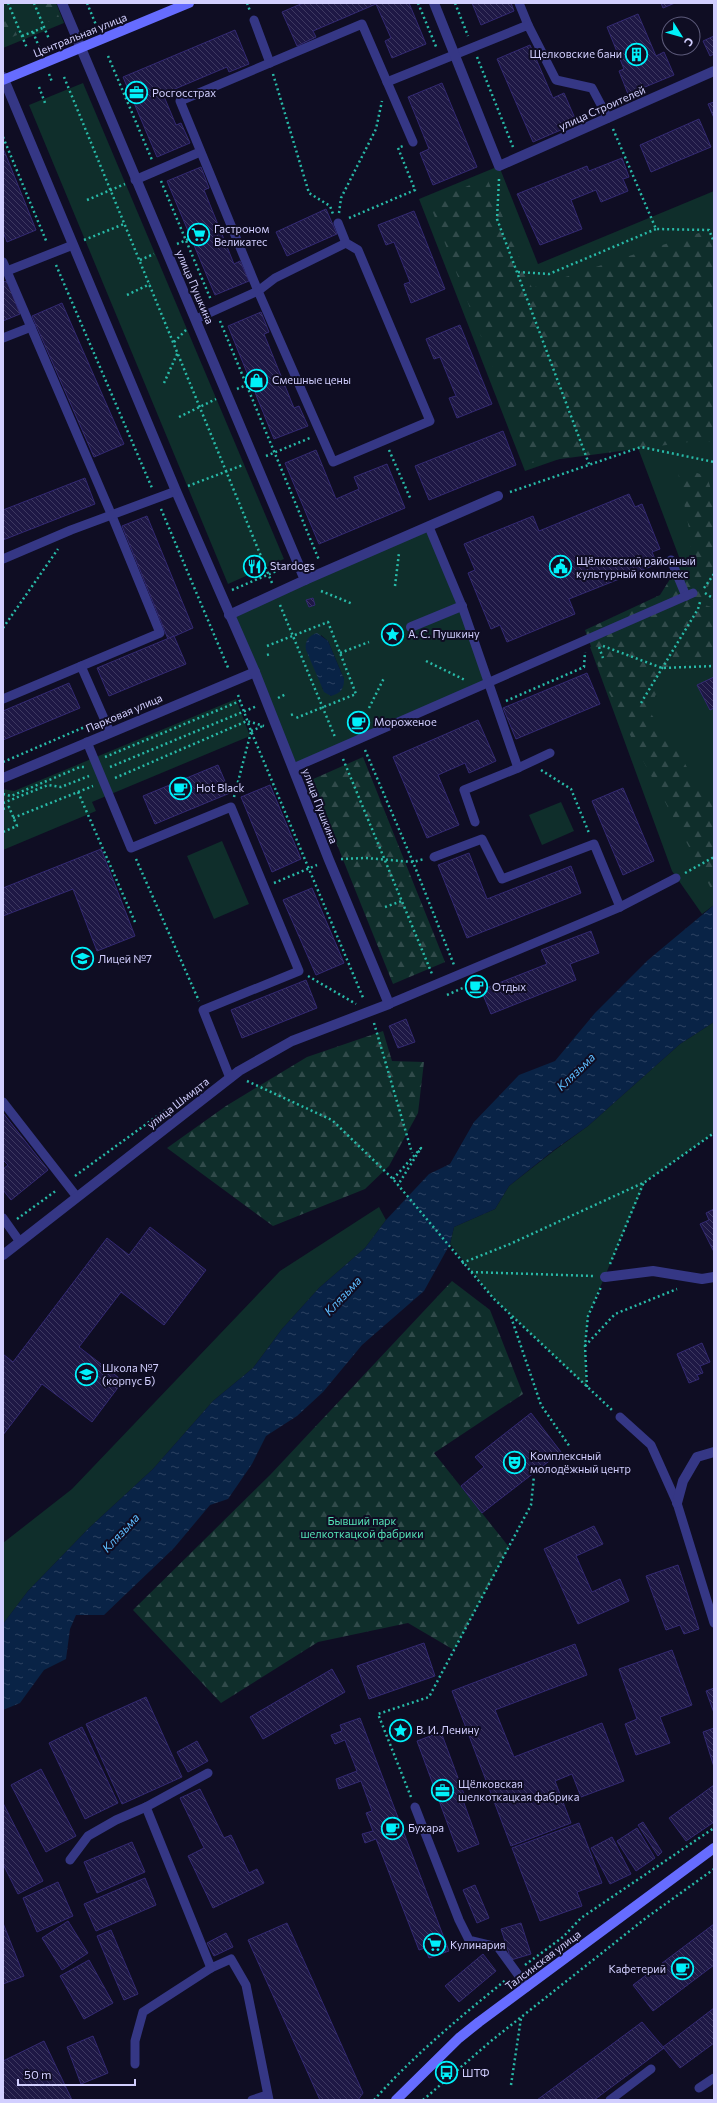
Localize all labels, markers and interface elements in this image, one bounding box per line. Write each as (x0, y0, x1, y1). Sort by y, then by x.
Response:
street label: Центральная улица (31, 10, 128, 59)
north arrow (661, 16, 701, 56)
text: С (682, 35, 697, 50)
building icon: Щелковские бани (624, 41, 650, 67)
place label: Щелковские бани (530, 47, 622, 60)
office icon: Росгосстрах (123, 80, 149, 106)
street label: улица Строителей (556, 83, 647, 132)
place label: Росгосстрах (152, 86, 216, 99)
supermarket icon: Гастроном Великатес (185, 222, 211, 248)
place label: Гастроном Великатес (214, 222, 269, 248)
street label: улица Пушкина (174, 248, 217, 326)
shop icon: Смешные цены (243, 367, 269, 393)
place label: Смешные цены (272, 373, 351, 386)
restaurant icon: Stardogs (242, 553, 268, 579)
public building icon: Щёлковский районный культурный комплекс (548, 554, 574, 580)
place label: Щёлковский районный культурный комплекс (576, 554, 696, 580)
place label: Stardogs (270, 559, 315, 572)
place icon: А. С. Пушкину (380, 621, 406, 647)
place label: А. С. Пушкину (408, 627, 480, 640)
street label: Парковая улица (83, 691, 164, 735)
cafe icon: Мороженое (345, 709, 371, 735)
place label: Мороженое (374, 715, 437, 728)
street label: улица Пушкина (300, 766, 341, 845)
cafe icon: Hot Black (168, 775, 194, 801)
place label: Hot Black (196, 781, 244, 794)
school or university icon: Лицей №7 (70, 946, 96, 972)
place label: Лицей №7 (98, 952, 152, 965)
cafe icon: Отдых (464, 974, 490, 1000)
place label: Отдых (492, 980, 526, 993)
water label: Клязьма (553, 1050, 597, 1093)
street label: улица Шмидта (144, 1074, 211, 1131)
water label: Клязьма (321, 1273, 364, 1318)
school or university icon: Школа №7 (корпус Б) (73, 1361, 99, 1387)
place label: Школа №7 (корпус Б) (102, 1361, 159, 1387)
theatre icon: Комплексный молодёжный центр (501, 1449, 527, 1475)
place label: Комплексный молодёжный центр (530, 1449, 631, 1475)
water label: Клязьма (99, 1510, 142, 1555)
park label: Бывший парк шелкоткацкой фабрики (300, 1514, 424, 1540)
place icon: В. И. Ленину (387, 1717, 413, 1743)
place label: В. И. Ленину (416, 1723, 480, 1736)
office icon: Щёлковская шелкоткацкая фабрика (430, 1777, 456, 1803)
place label: Щёлковская шелкоткацкая фабрика (458, 1777, 579, 1803)
cafe icon: Бухара (379, 1815, 405, 1841)
place label: Бухара (408, 1821, 444, 1834)
street label: Талсинская улица (502, 1927, 583, 1992)
supermarket icon: Кулинария (421, 1932, 447, 1958)
place label: Кулинария (450, 1938, 506, 1951)
cafe icon: Кафетерий (669, 1956, 695, 1982)
place label: Кафетерий (608, 1962, 666, 1975)
bus stop icon: ШТФ (434, 2060, 460, 2086)
scale bar (18, 2061, 135, 2087)
place label: ШТФ (462, 2066, 490, 2079)
text: 50 m (24, 2067, 52, 2081)

